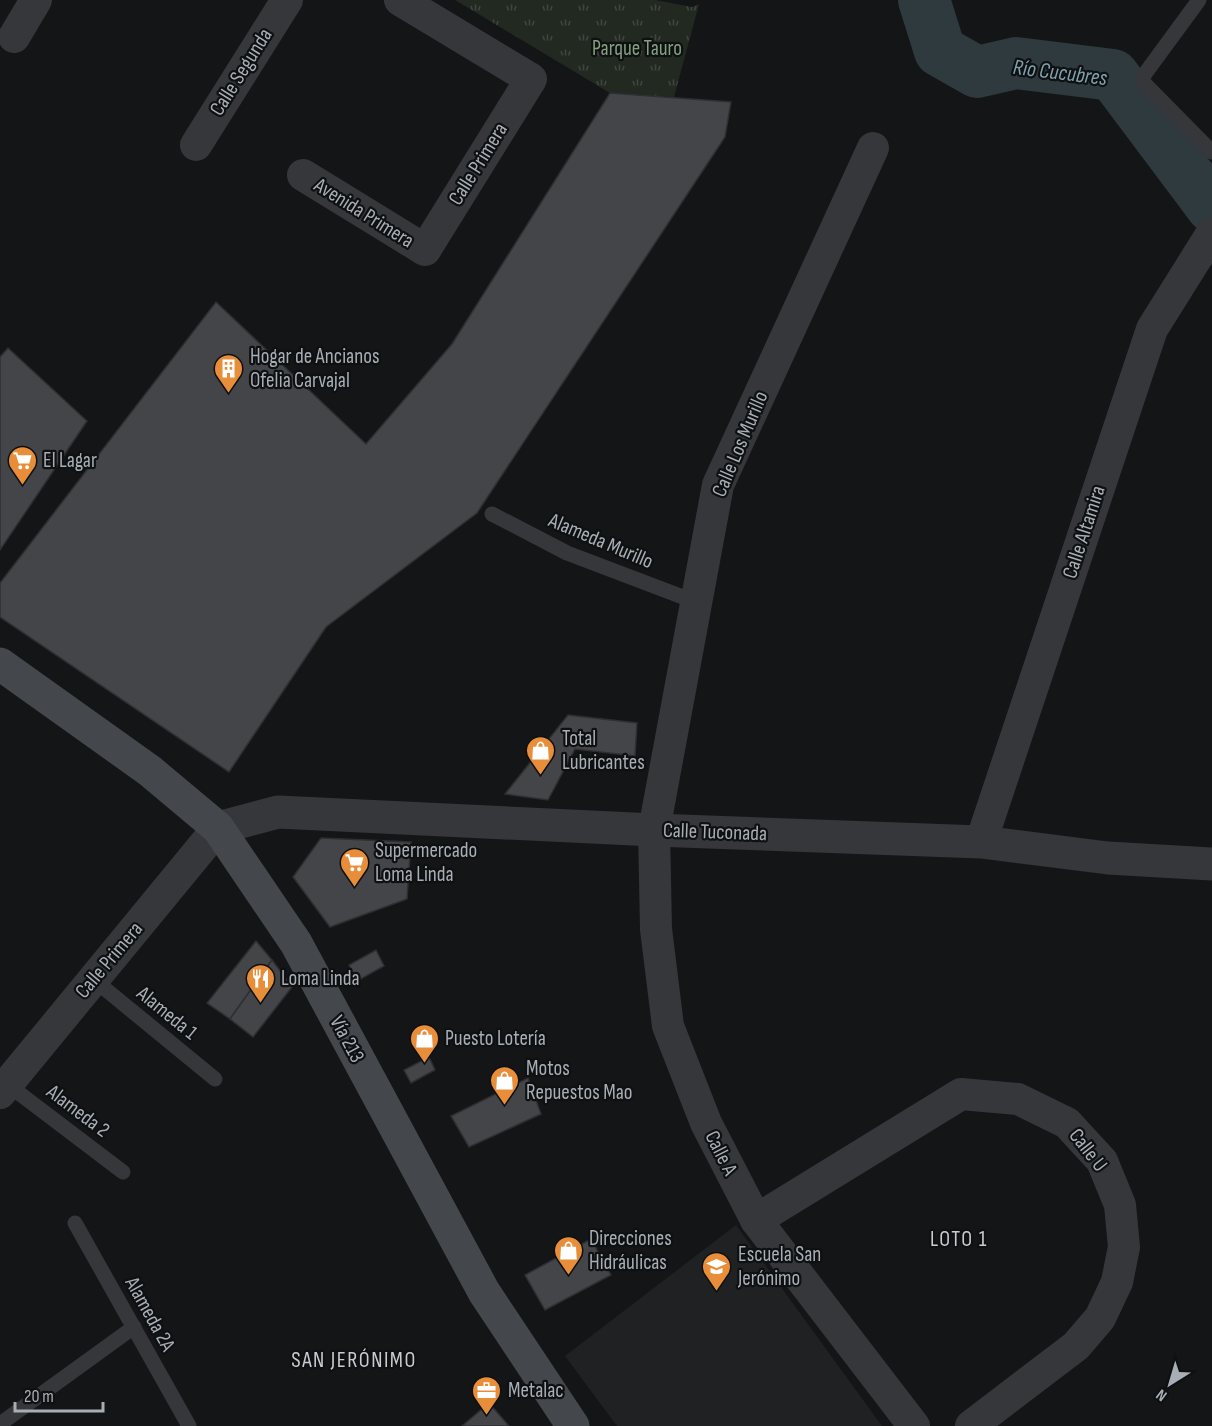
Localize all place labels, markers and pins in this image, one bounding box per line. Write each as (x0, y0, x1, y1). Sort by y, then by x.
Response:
place label: Hogar de Ancianos Ofelia Carvajal (250, 344, 379, 393)
building icon: Hogar de Ancianos Ofelia Carvajal (213, 352, 245, 394)
supermarket icon: El Lagar (6, 444, 38, 486)
place label: El Lagar (43, 448, 97, 473)
place label: Total Lubricantes (562, 726, 645, 775)
shop icon: Total Lubricantes (525, 734, 557, 776)
place label: Supermercado Loma Linda (375, 838, 477, 887)
supermarket icon: Supermercado Loma Linda (338, 846, 370, 888)
restaurant icon: Loma Linda (244, 962, 276, 1004)
place label: Loma Linda (281, 966, 360, 991)
shop icon: Puesto Lotería (408, 1022, 440, 1064)
place label: Puesto Lotería (445, 1026, 546, 1051)
place label: Motos Repuestos Mao (526, 1056, 632, 1105)
shop icon: Motos Repuestos Mao (489, 1064, 521, 1106)
place label: Direcciones Hidráulicas (589, 1226, 672, 1275)
shop icon: Direcciones Hidráulicas (552, 1234, 584, 1276)
place label: Escuela San Jerónimo (737, 1242, 821, 1291)
school or university icon: Escuela San Jerónimo (701, 1250, 733, 1292)
office icon: Metalac (471, 1374, 503, 1416)
place label: Metalac (508, 1378, 564, 1403)

